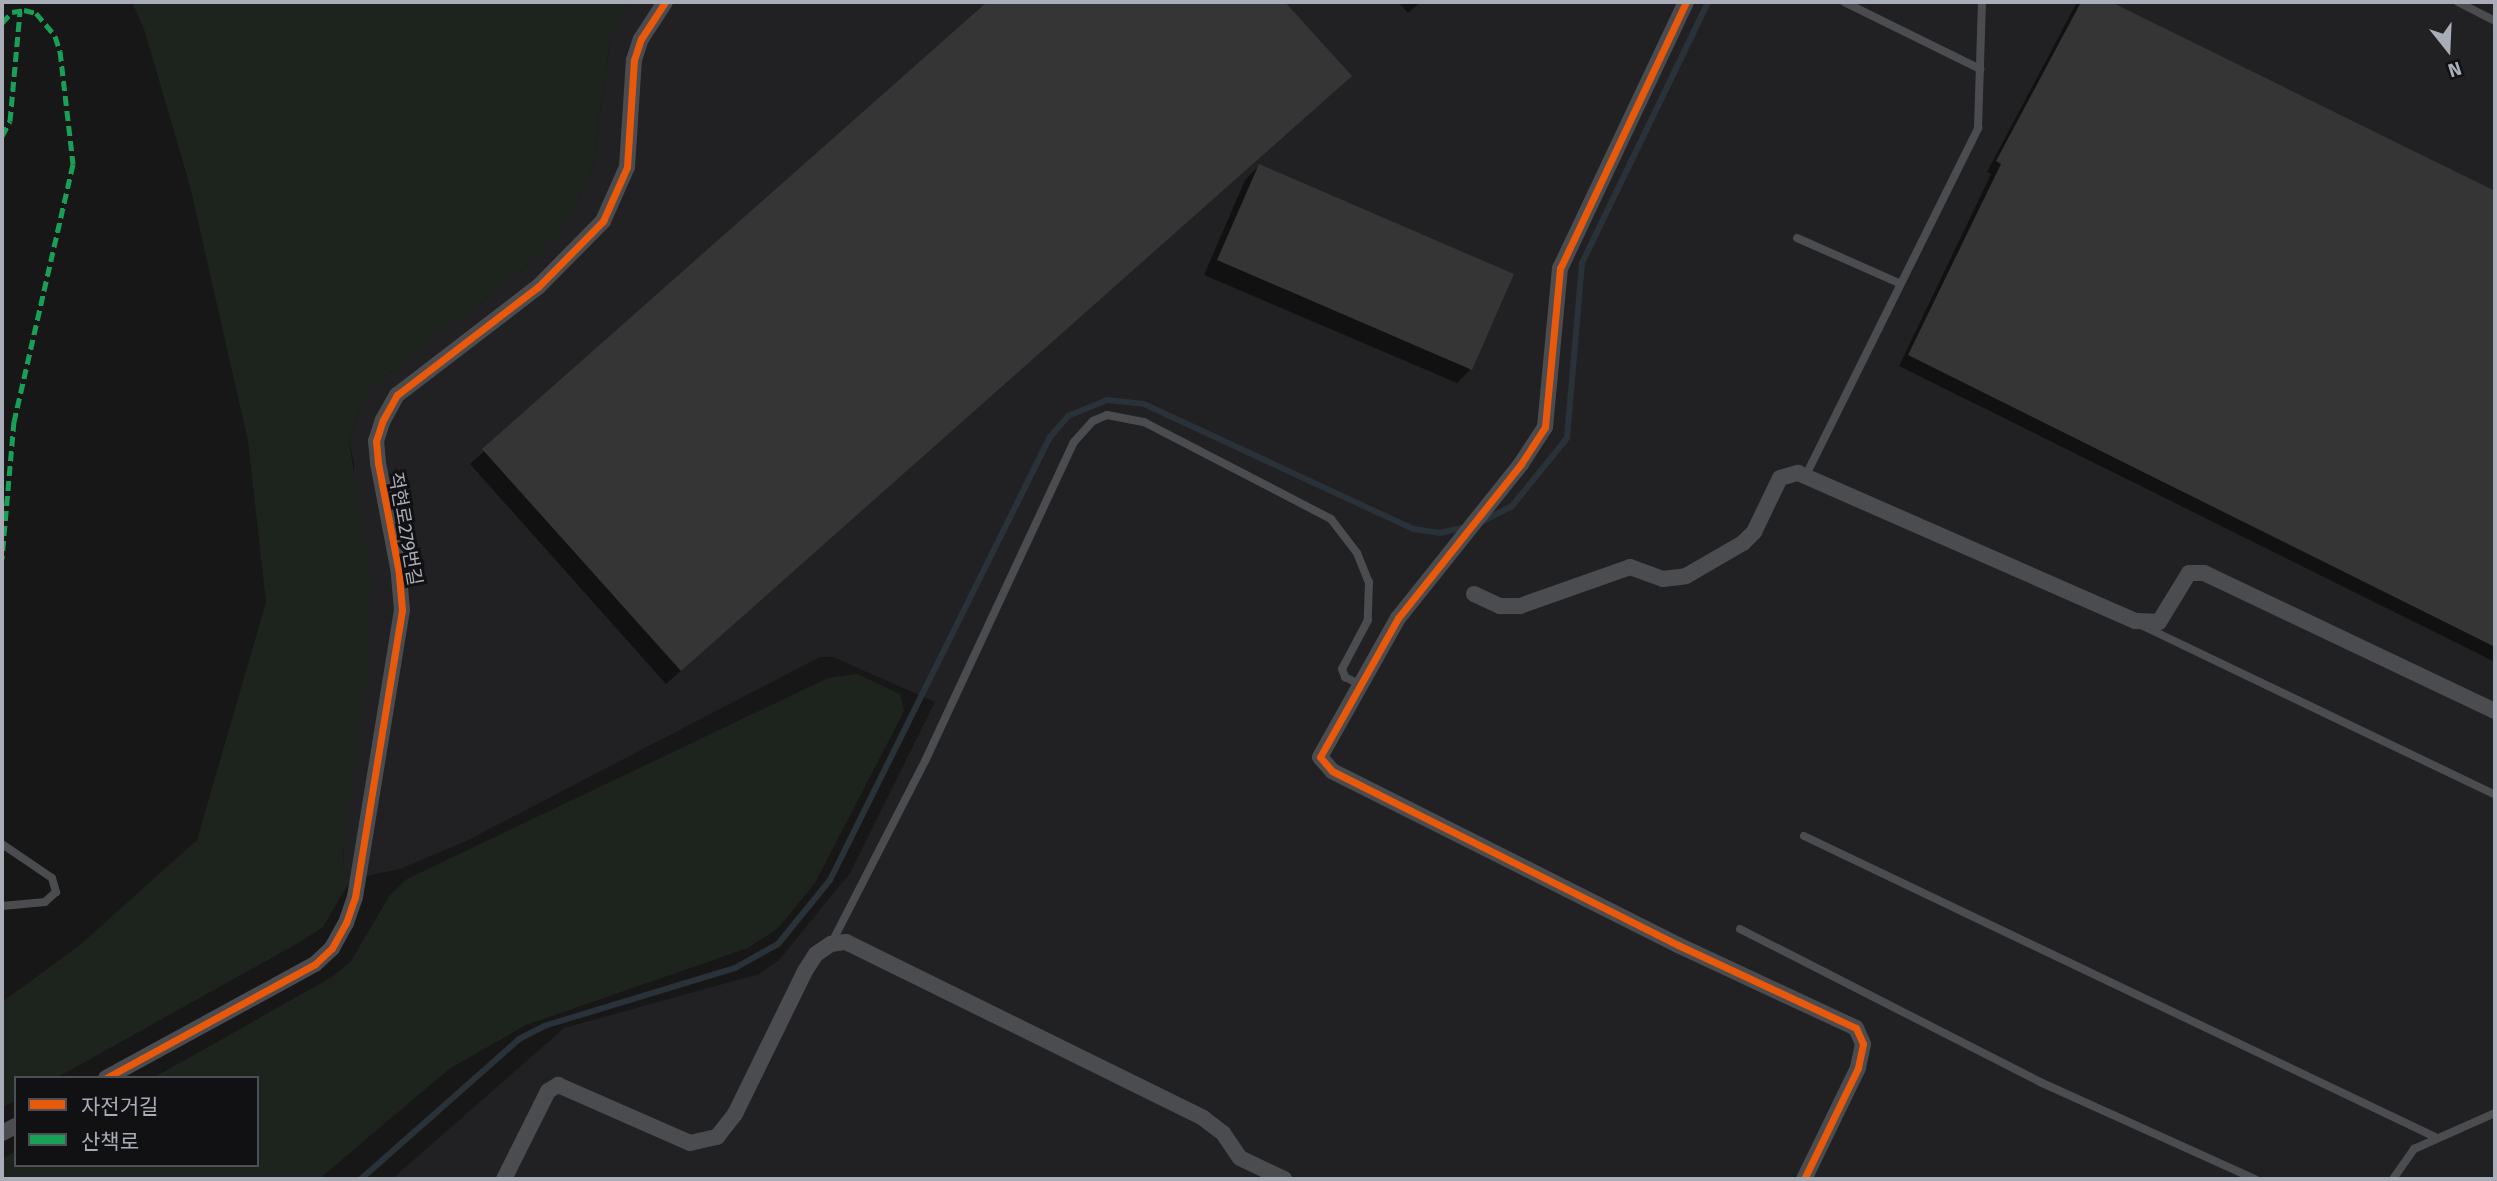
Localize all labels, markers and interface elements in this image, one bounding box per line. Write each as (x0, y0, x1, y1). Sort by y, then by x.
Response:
north arrow (2413, 14, 2483, 84)
text: N (2445, 57, 2464, 82)
street label: 적현로279번길 (384, 471, 426, 587)
legend (14, 1076, 259, 1167)
text: 자전거길 (81, 1094, 158, 1120)
text: 산책로 (81, 1129, 139, 1155)

